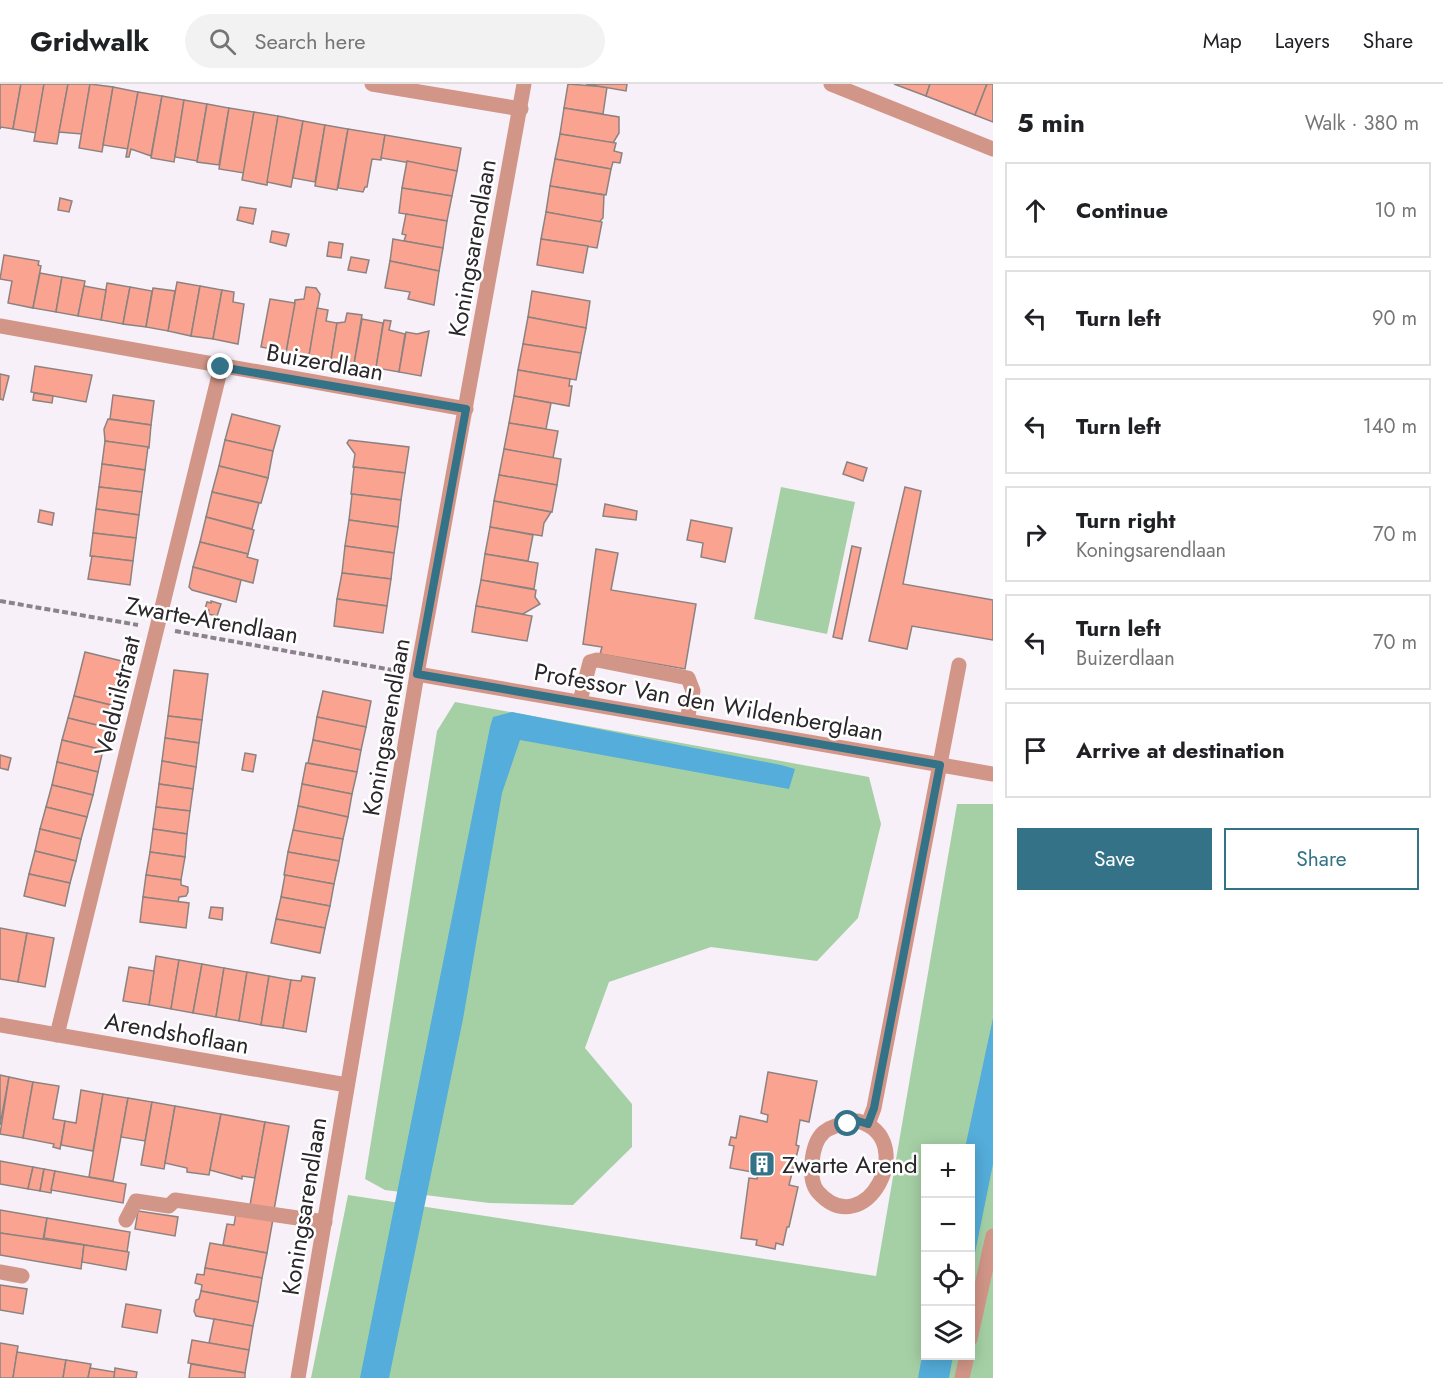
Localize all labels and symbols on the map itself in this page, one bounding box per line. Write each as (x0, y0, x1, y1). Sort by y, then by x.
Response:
street label: Koningsarendlaan (439, 156, 505, 340)
street label: Buizerdlaan (264, 334, 386, 390)
route end (207, 353, 233, 379)
street label: Zwarte-Arendlaan (123, 588, 301, 652)
street label: Velduilstraat (85, 632, 149, 760)
street label: Koningsarendlaan (353, 635, 419, 819)
street label: Professor Van den Wildenberglaan (531, 654, 887, 750)
street label: Arendshoflaan (102, 1003, 252, 1063)
route start (834, 1110, 860, 1136)
street label: Koningsarendlaan (273, 1114, 335, 1298)
place label: Zwarte Arend (782, 1147, 918, 1182)
building icon: Zwarte Arend (747, 1149, 777, 1179)

